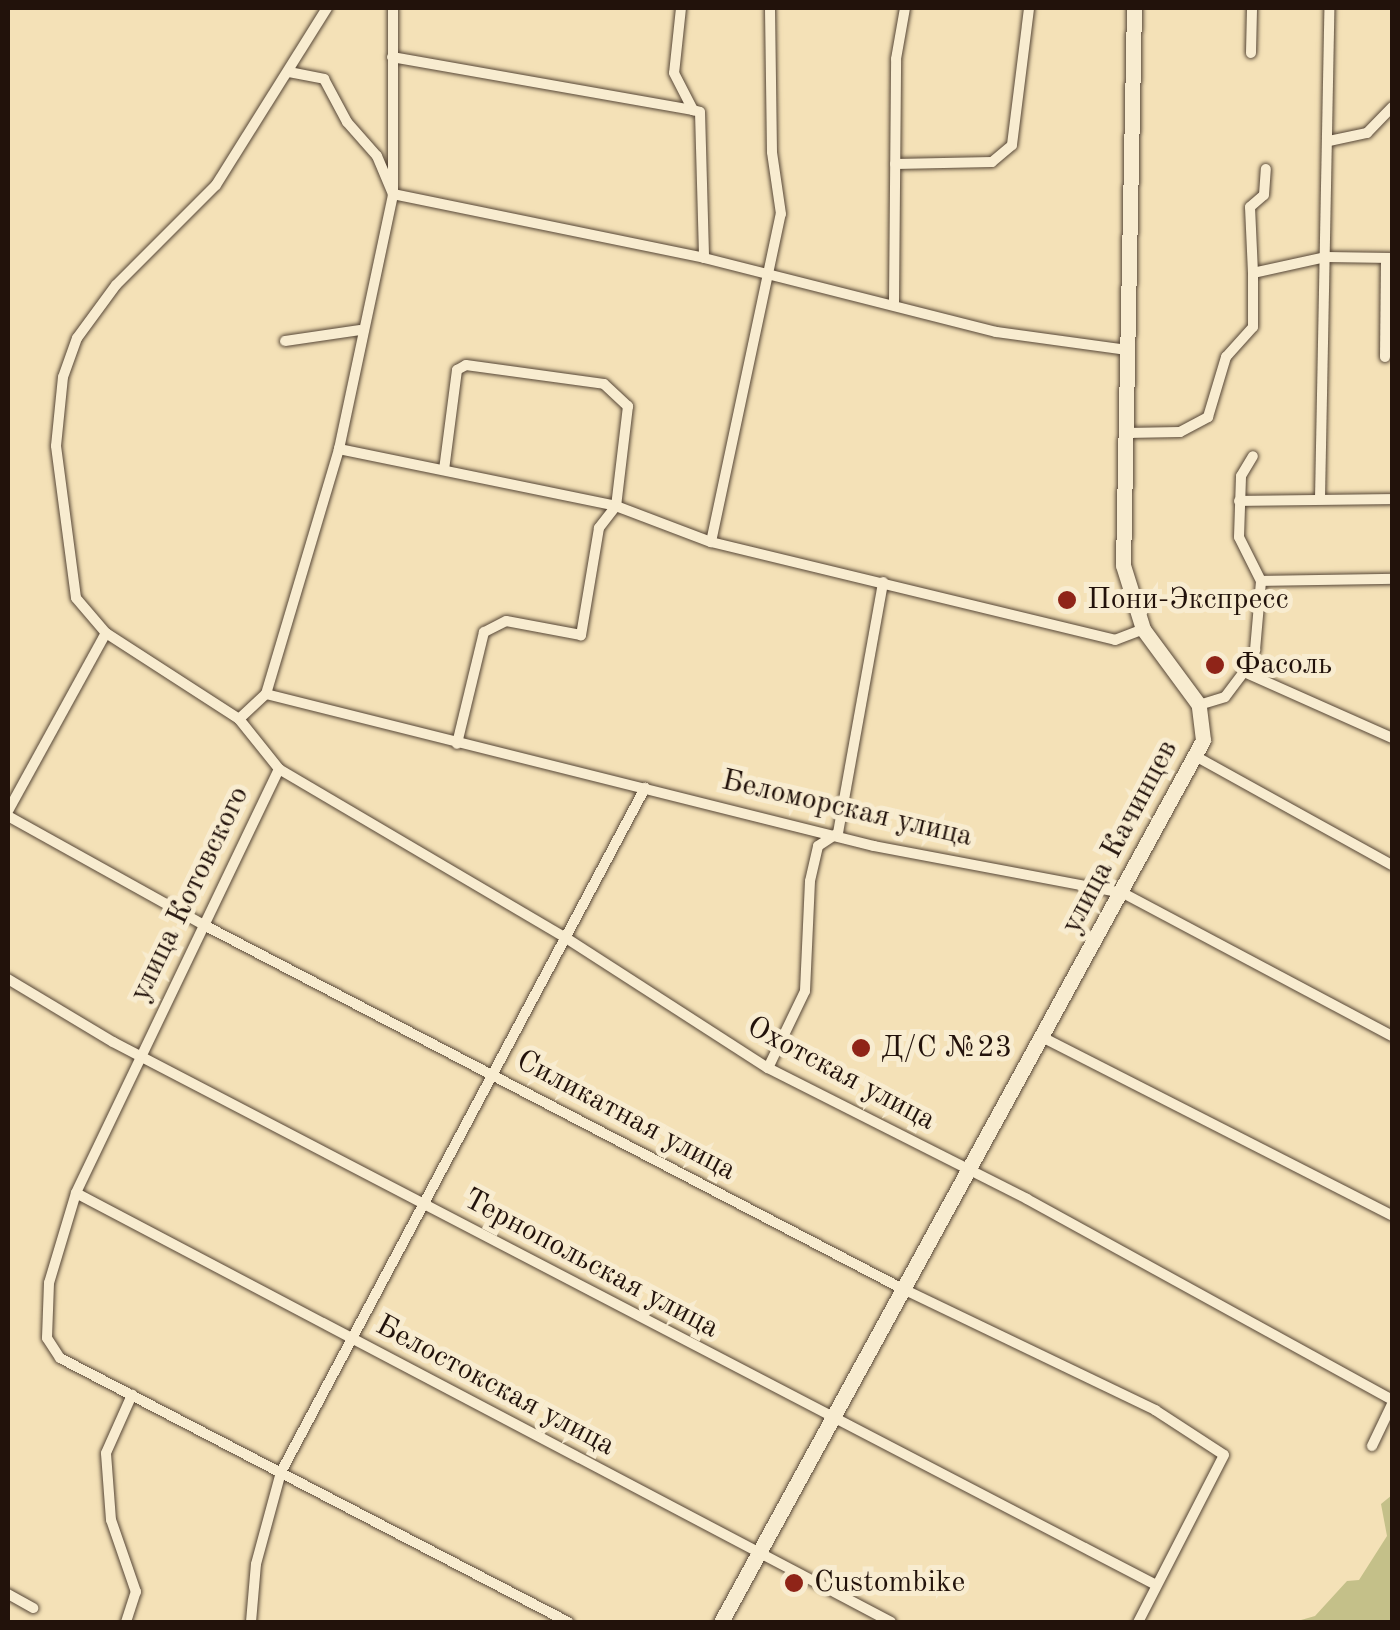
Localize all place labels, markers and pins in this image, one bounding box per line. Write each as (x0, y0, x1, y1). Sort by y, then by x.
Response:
place label: Пони-Экспресс (1087, 582, 1288, 618)
marker: Пони-Экспресс (1056, 589, 1078, 611)
place label: Фасоль (1235, 647, 1332, 683)
marker: Фасоль (1204, 654, 1226, 676)
place label: Д/С №23 (881, 1030, 1012, 1066)
marker: Д/С №23 (850, 1037, 872, 1059)
place label: Custombike (814, 1565, 965, 1601)
marker: Custombike (783, 1572, 805, 1594)

